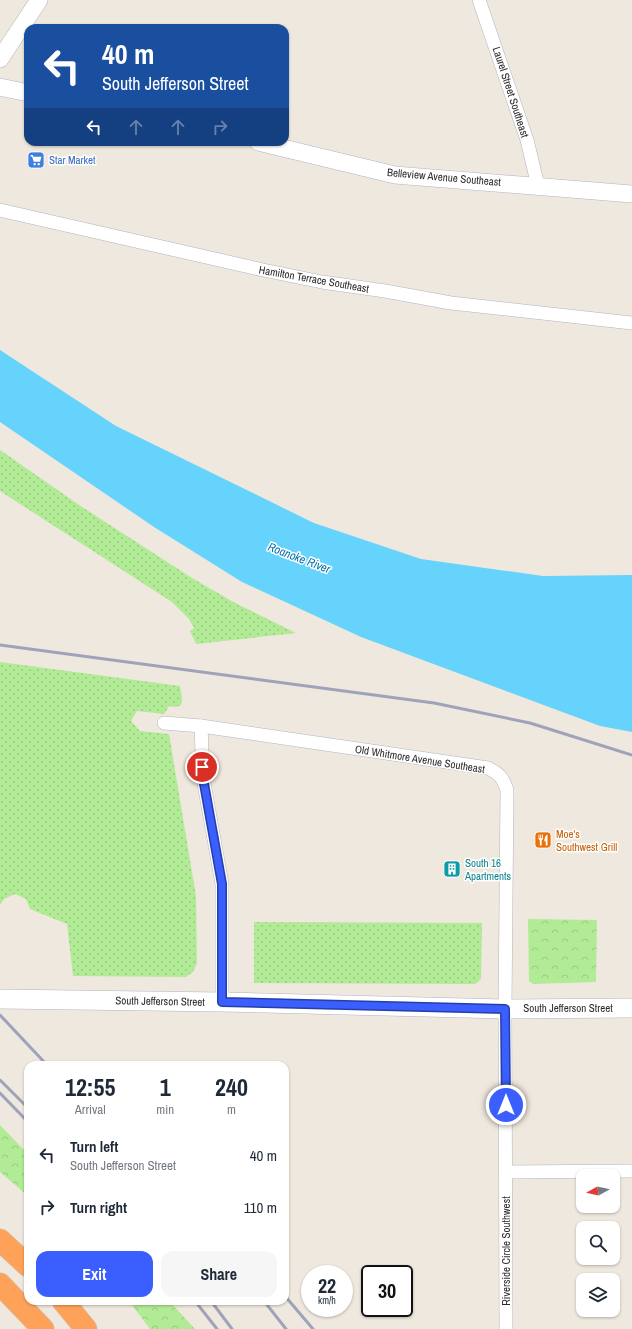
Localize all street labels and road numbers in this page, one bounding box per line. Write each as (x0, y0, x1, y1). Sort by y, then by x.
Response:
street label: Laurel Street Southeast (490, 45, 532, 140)
street label: Belleview Avenue Southeast (387, 165, 502, 189)
street label: Hamilton Terrace Southeast (258, 262, 371, 296)
street label: Old Whitmore Avenue Southeast (354, 742, 486, 776)
street label: South Jefferson Street (115, 993, 205, 1009)
street label: South Jefferson Street (523, 1001, 613, 1015)
street label: Riverside Circle Southwest (499, 1196, 513, 1306)

